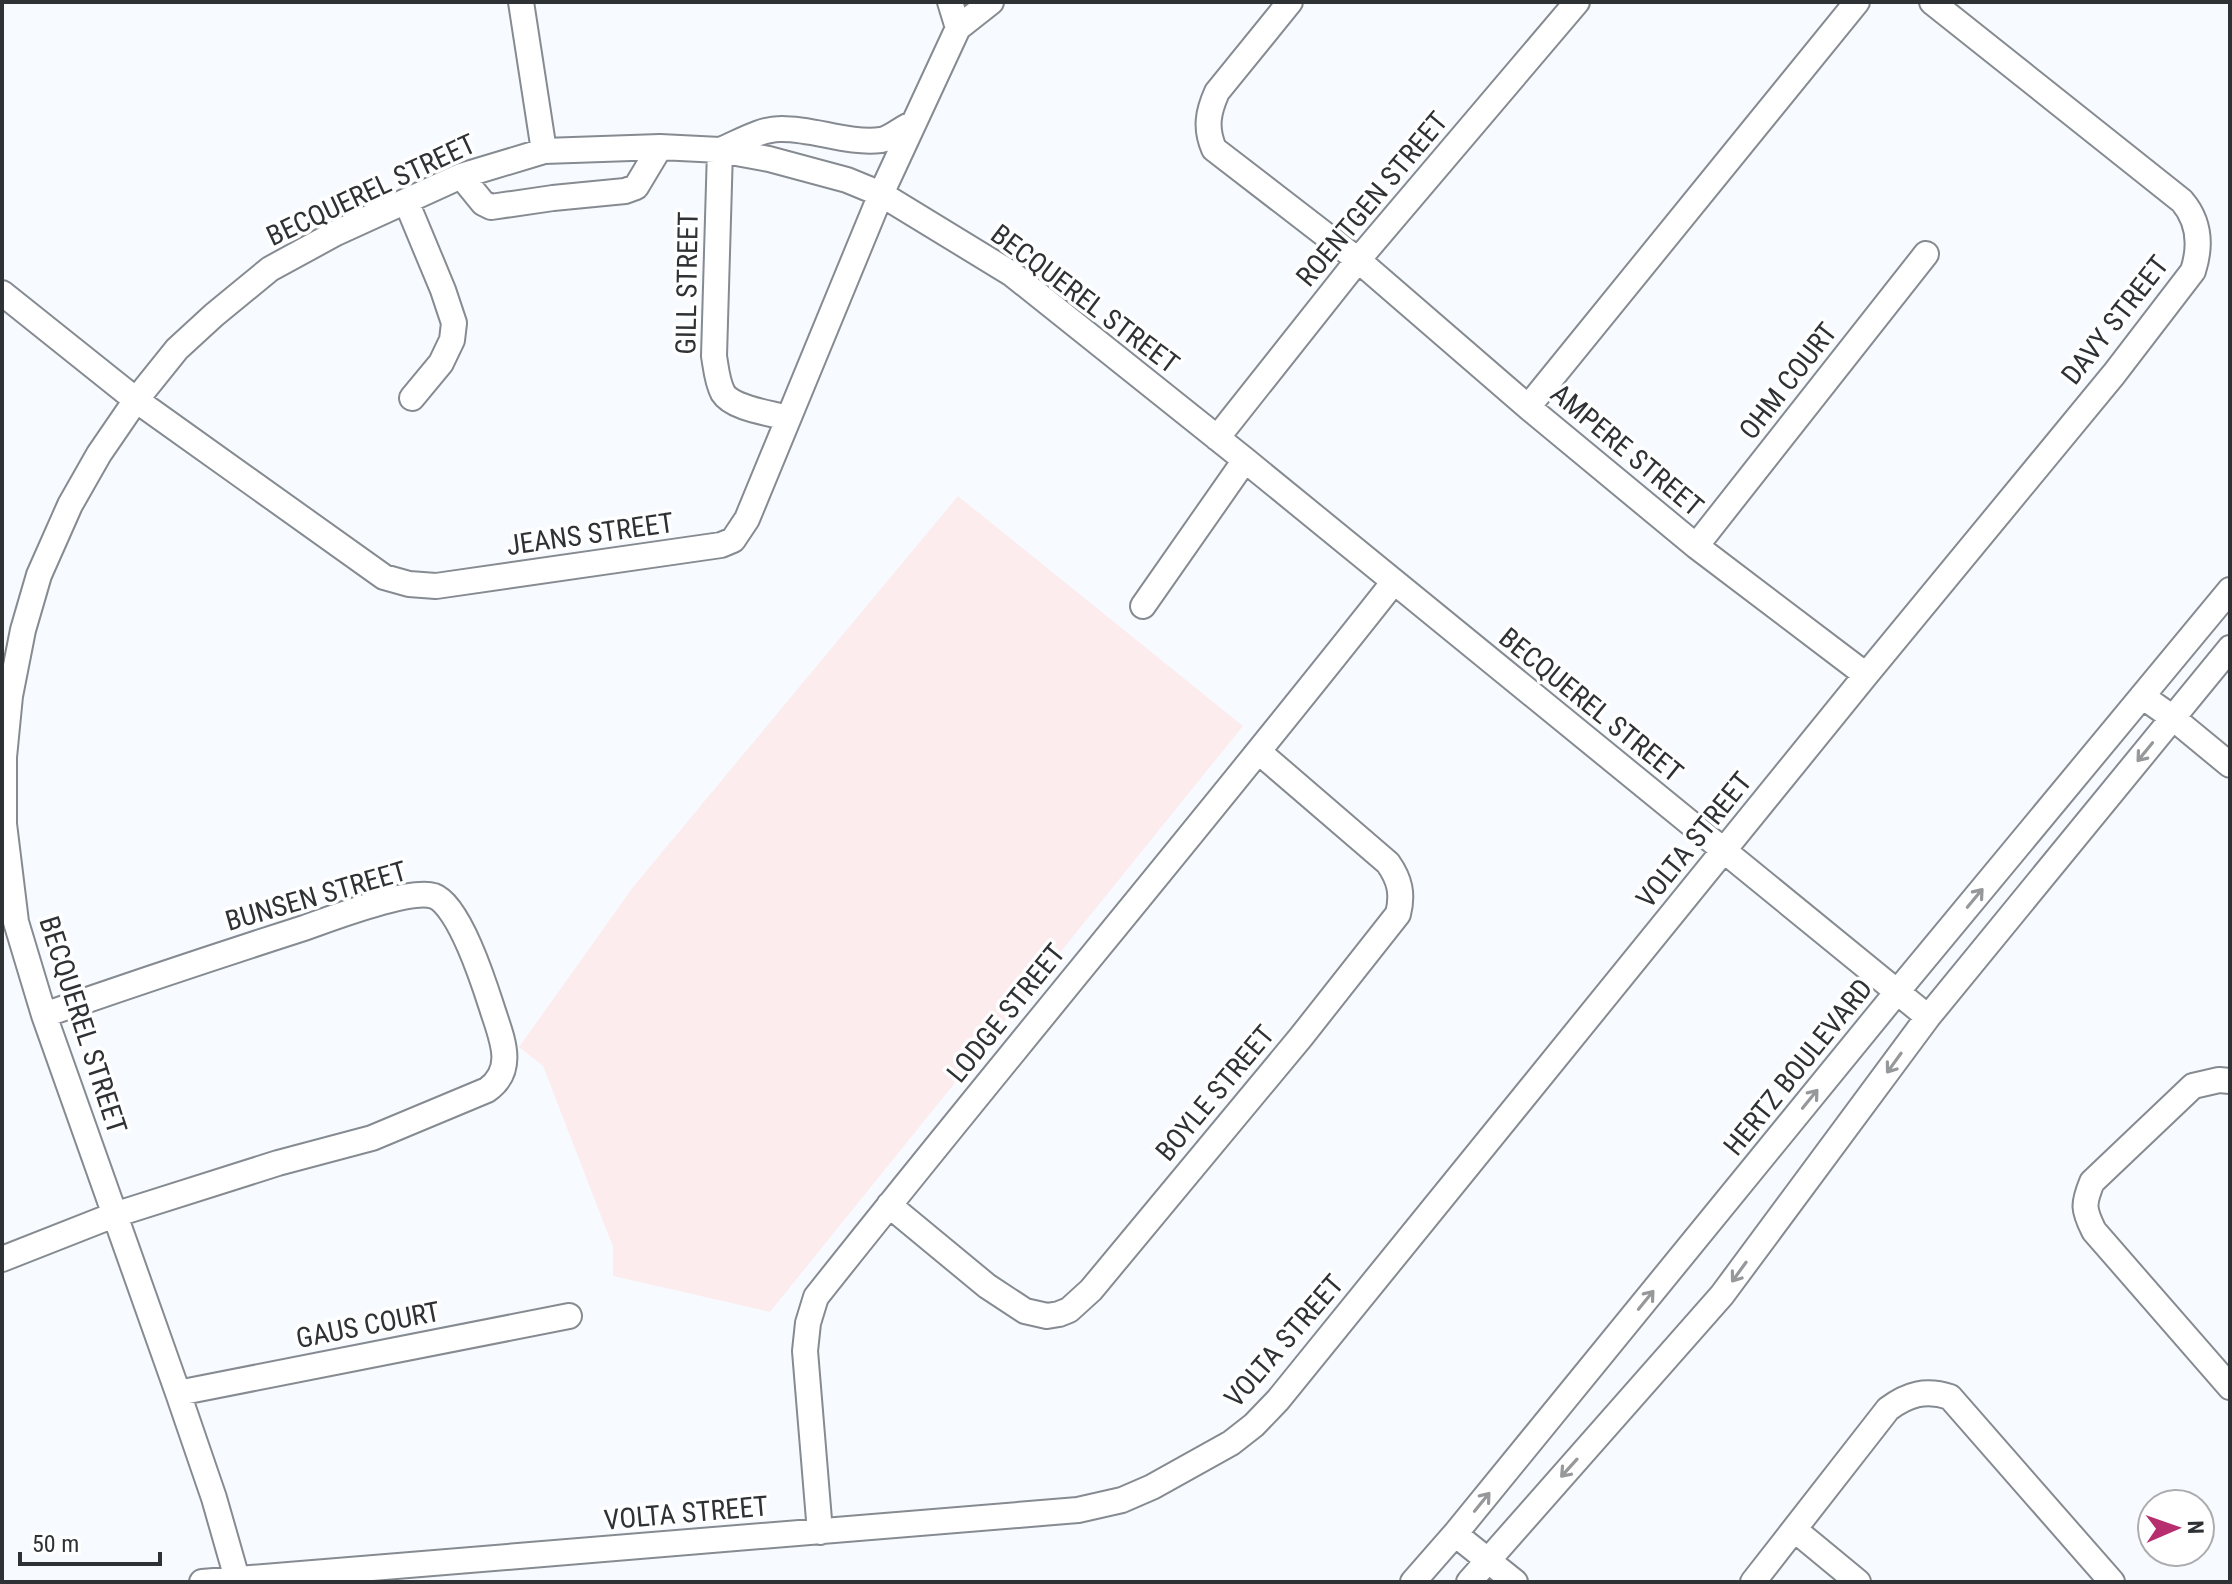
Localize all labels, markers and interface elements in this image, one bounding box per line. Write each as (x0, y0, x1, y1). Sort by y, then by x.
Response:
street label: ROENTGEN STREET (1289, 105, 1455, 293)
street label: BECQUEREL STREET (261, 127, 481, 253)
street label: GILL STREET (669, 211, 705, 355)
street label: BECQUEREL STREET (985, 218, 1185, 380)
street label: DAVY STREET (2055, 249, 2175, 391)
street label: OHM COURT (1732, 316, 1844, 446)
street label: AMPERE STREET (1544, 377, 1710, 523)
street label: JEANS STREET (504, 506, 676, 562)
street label: BECQUEREL STREET (1493, 621, 1689, 789)
one-way arrow (2137, 741, 2154, 762)
street label: VOLTA STREET (1629, 766, 1759, 914)
street label: BUNSEN STREET (221, 854, 411, 938)
one-way arrow (1966, 888, 1984, 908)
street label: BECQUEREL STREET (32, 912, 134, 1138)
street label: LODGE STREET (940, 937, 1072, 1089)
street label: HERTZ BOULEVARD (1717, 972, 1879, 1162)
street label: BOYLE STREET (1149, 1019, 1281, 1167)
one-way arrow (1886, 1051, 1902, 1073)
one-way arrow (1801, 1088, 1819, 1109)
one-way arrow (1731, 1260, 1748, 1282)
street label: VOLTA STREET (1218, 1268, 1350, 1414)
one-way arrow (1637, 1290, 1655, 1311)
street label: GAUS COURT (293, 1295, 443, 1355)
one-way arrow (1560, 1457, 1578, 1477)
north arrow (2136, 1488, 2216, 1568)
street label: VOLTA STREET (603, 1489, 769, 1537)
one-way arrow (1473, 1492, 1491, 1512)
scale bar (20, 1516, 160, 1566)
text: N (2183, 1520, 2208, 1534)
text: 50 m (32, 1530, 79, 1558)

